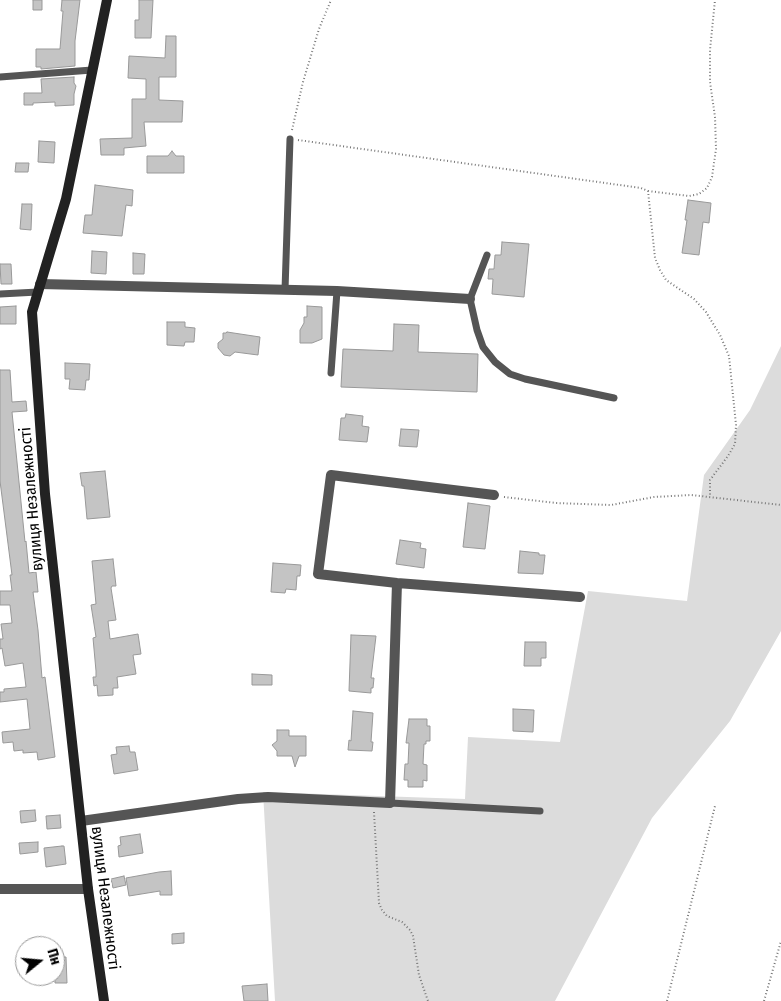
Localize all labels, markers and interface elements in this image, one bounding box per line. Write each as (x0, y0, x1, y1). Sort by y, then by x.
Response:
street label: вулиця Незалежності (16, 426, 48, 572)
street label: вулиця Незалежності (87, 825, 123, 971)
north arrow (15, 936, 65, 986)
text: Пн (43, 947, 64, 967)

